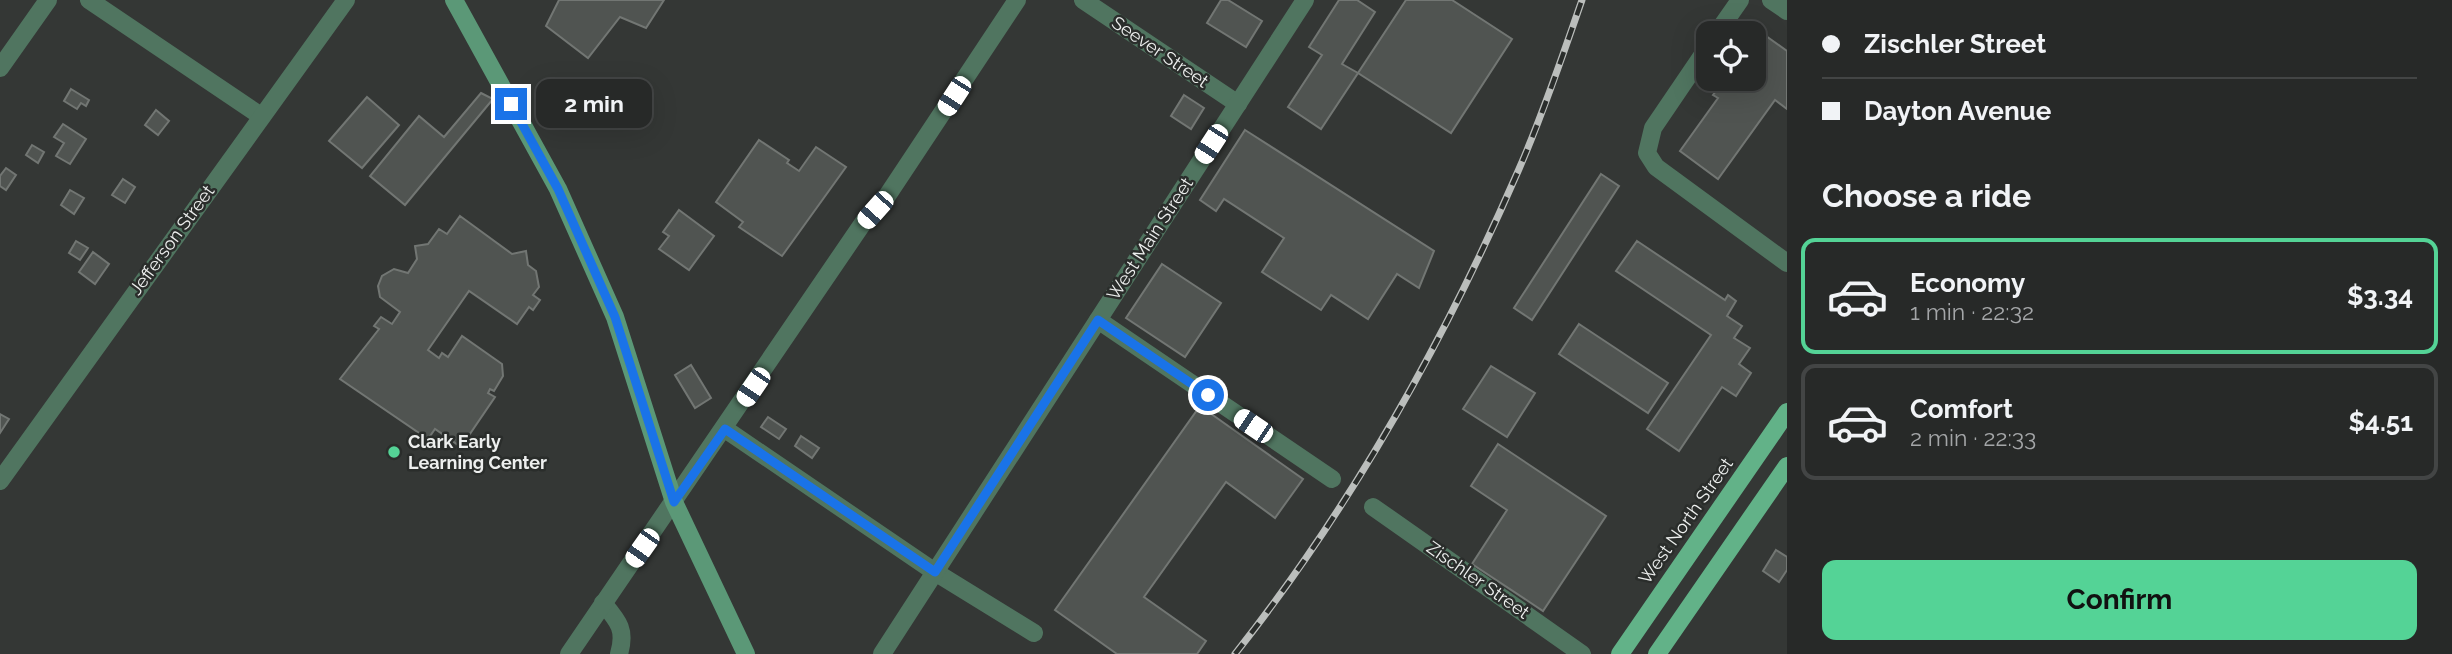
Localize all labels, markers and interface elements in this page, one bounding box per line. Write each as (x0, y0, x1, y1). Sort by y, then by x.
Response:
street label: Seever Street (1108, 12, 1213, 92)
map controls (1696, 21, 1766, 91)
button: locate (1696, 21, 1766, 91)
text: Zischler Street (1864, 29, 2046, 59)
car (934, 73, 975, 119)
callout: 2 min (536, 80, 651, 128)
route end (495, 88, 527, 120)
text: 2 min (564, 90, 624, 117)
text: Dayton Avenue (1864, 96, 2051, 126)
car (1191, 121, 1232, 167)
street label: West Main Street (1102, 173, 1197, 304)
text: Choose a ride (1822, 177, 2031, 214)
street label: Jefferson Street (125, 181, 218, 299)
car (854, 187, 897, 233)
icon: car (1826, 265, 1889, 328)
text: Economy (1910, 268, 2025, 298)
text: $3.34 (2347, 281, 2413, 311)
text: 1 min · 22:32 (1910, 298, 2034, 325)
car (733, 364, 774, 410)
route start (1192, 379, 1224, 411)
icon: car (1826, 391, 1889, 454)
text: Comfort (1910, 394, 2013, 424)
car (1230, 406, 1277, 446)
text: $4.51 (2349, 407, 2413, 437)
text: 2 min · 22:33 (1910, 424, 2036, 451)
place label: Clark Early Learning Center (408, 431, 547, 473)
marker: Clark Early Learning Center (386, 444, 402, 460)
street label: West North Street (1634, 454, 1737, 588)
car (622, 525, 663, 571)
street label: Zischler Street (1423, 537, 1534, 623)
button: Confirm (1822, 560, 2417, 640)

